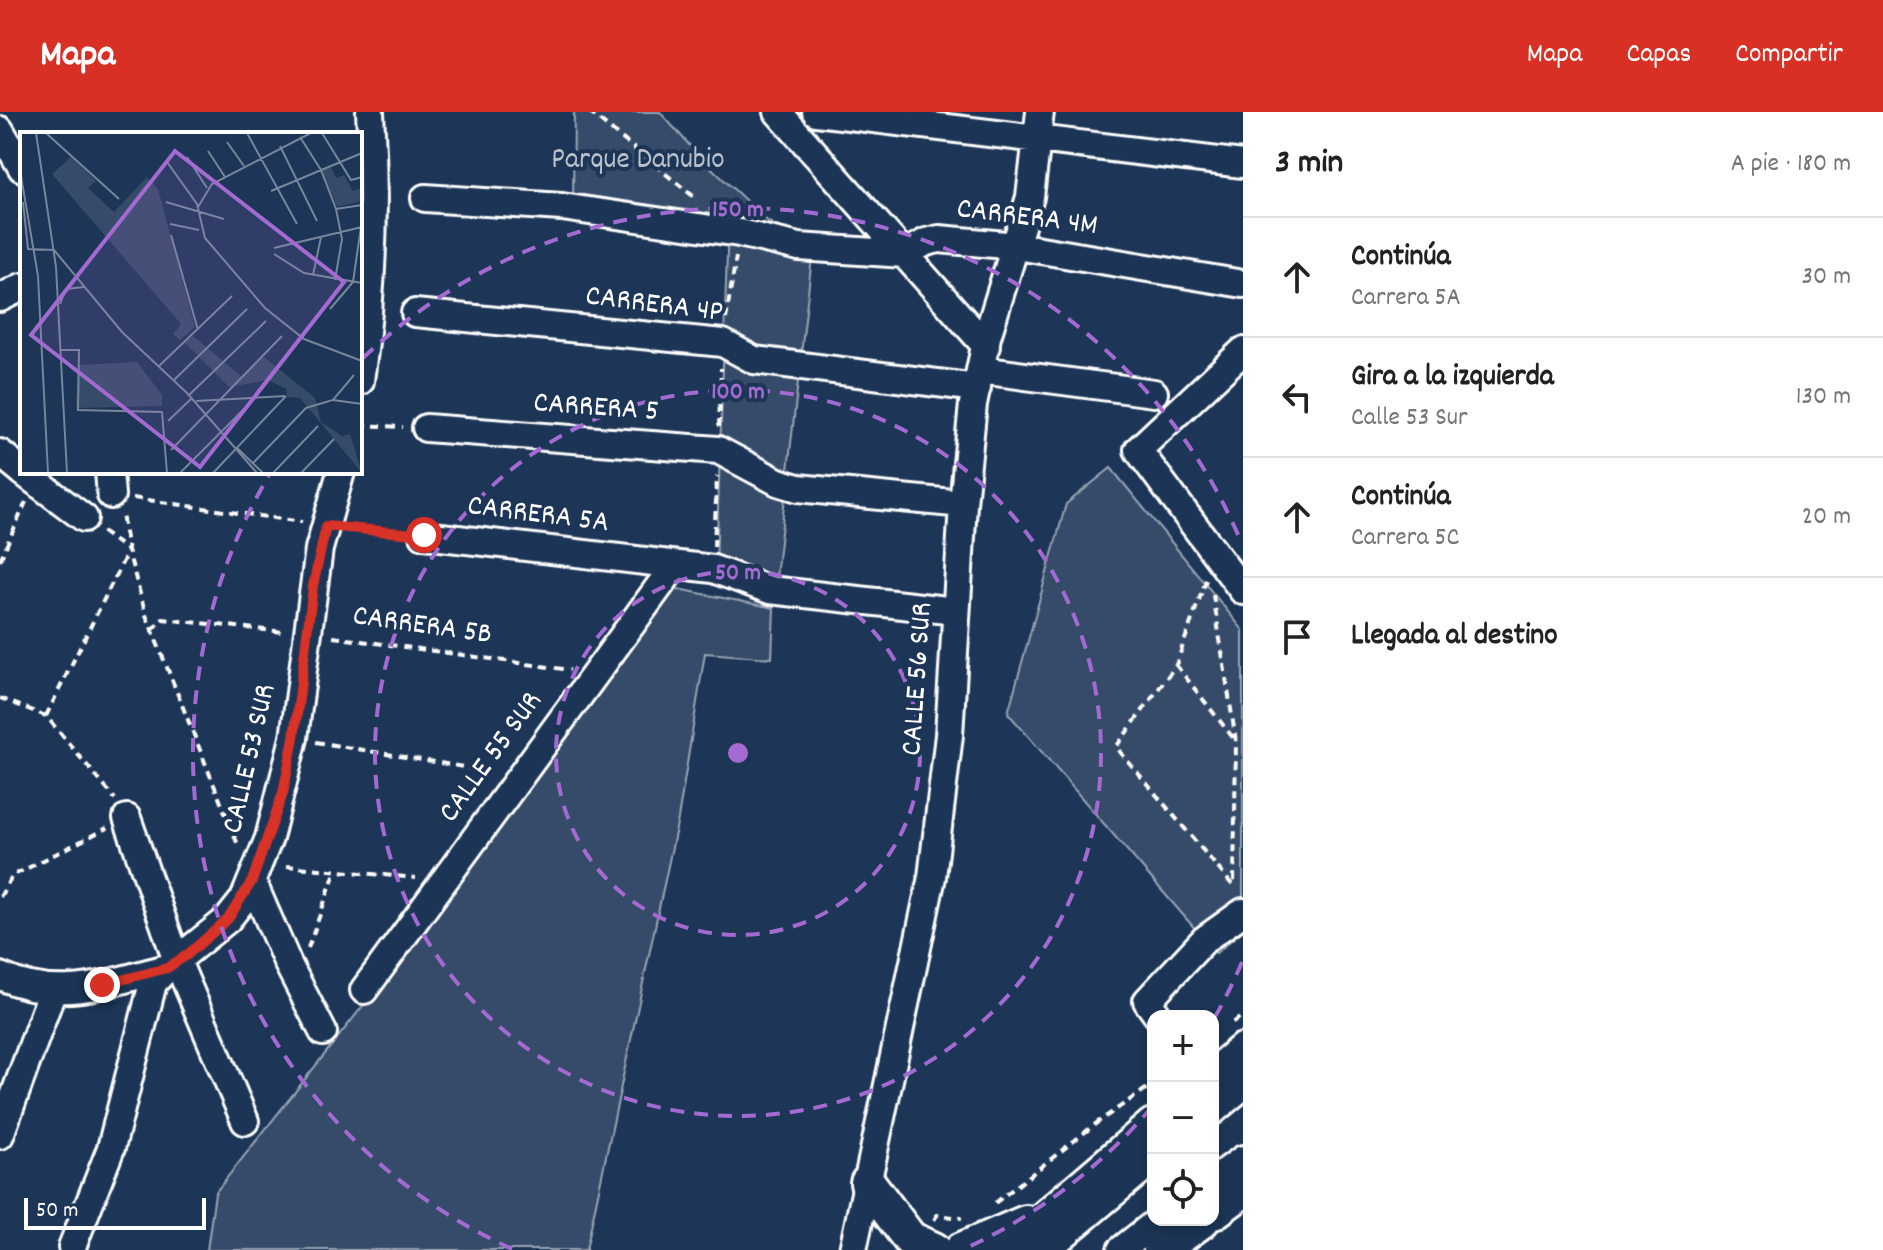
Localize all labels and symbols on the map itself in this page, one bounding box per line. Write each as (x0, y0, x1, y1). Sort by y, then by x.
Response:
inset map (20, 132, 362, 474)
park label: Parque Danubio (551, 140, 725, 183)
street label: CARRERA 4M (954, 189, 1100, 249)
text: 150 m (712, 194, 764, 228)
street label: CARRERA 4P (583, 276, 725, 336)
text: 100 m (711, 376, 765, 410)
street label: CARRERA 5 (532, 383, 660, 435)
street label: CARRERA 5A (465, 486, 611, 546)
route start (406, 517, 442, 553)
text: 50 m (715, 557, 761, 591)
street label: CARRERA 5B (350, 596, 494, 658)
street label: CALLE 56 SUR (892, 601, 946, 757)
street label: CALLE 53 SUR (213, 680, 289, 838)
street label: CALLE 55 SUR (430, 683, 554, 833)
centre of rings (724, 739, 752, 767)
route end (84, 967, 120, 1003)
scale bar (24, 1194, 206, 1230)

